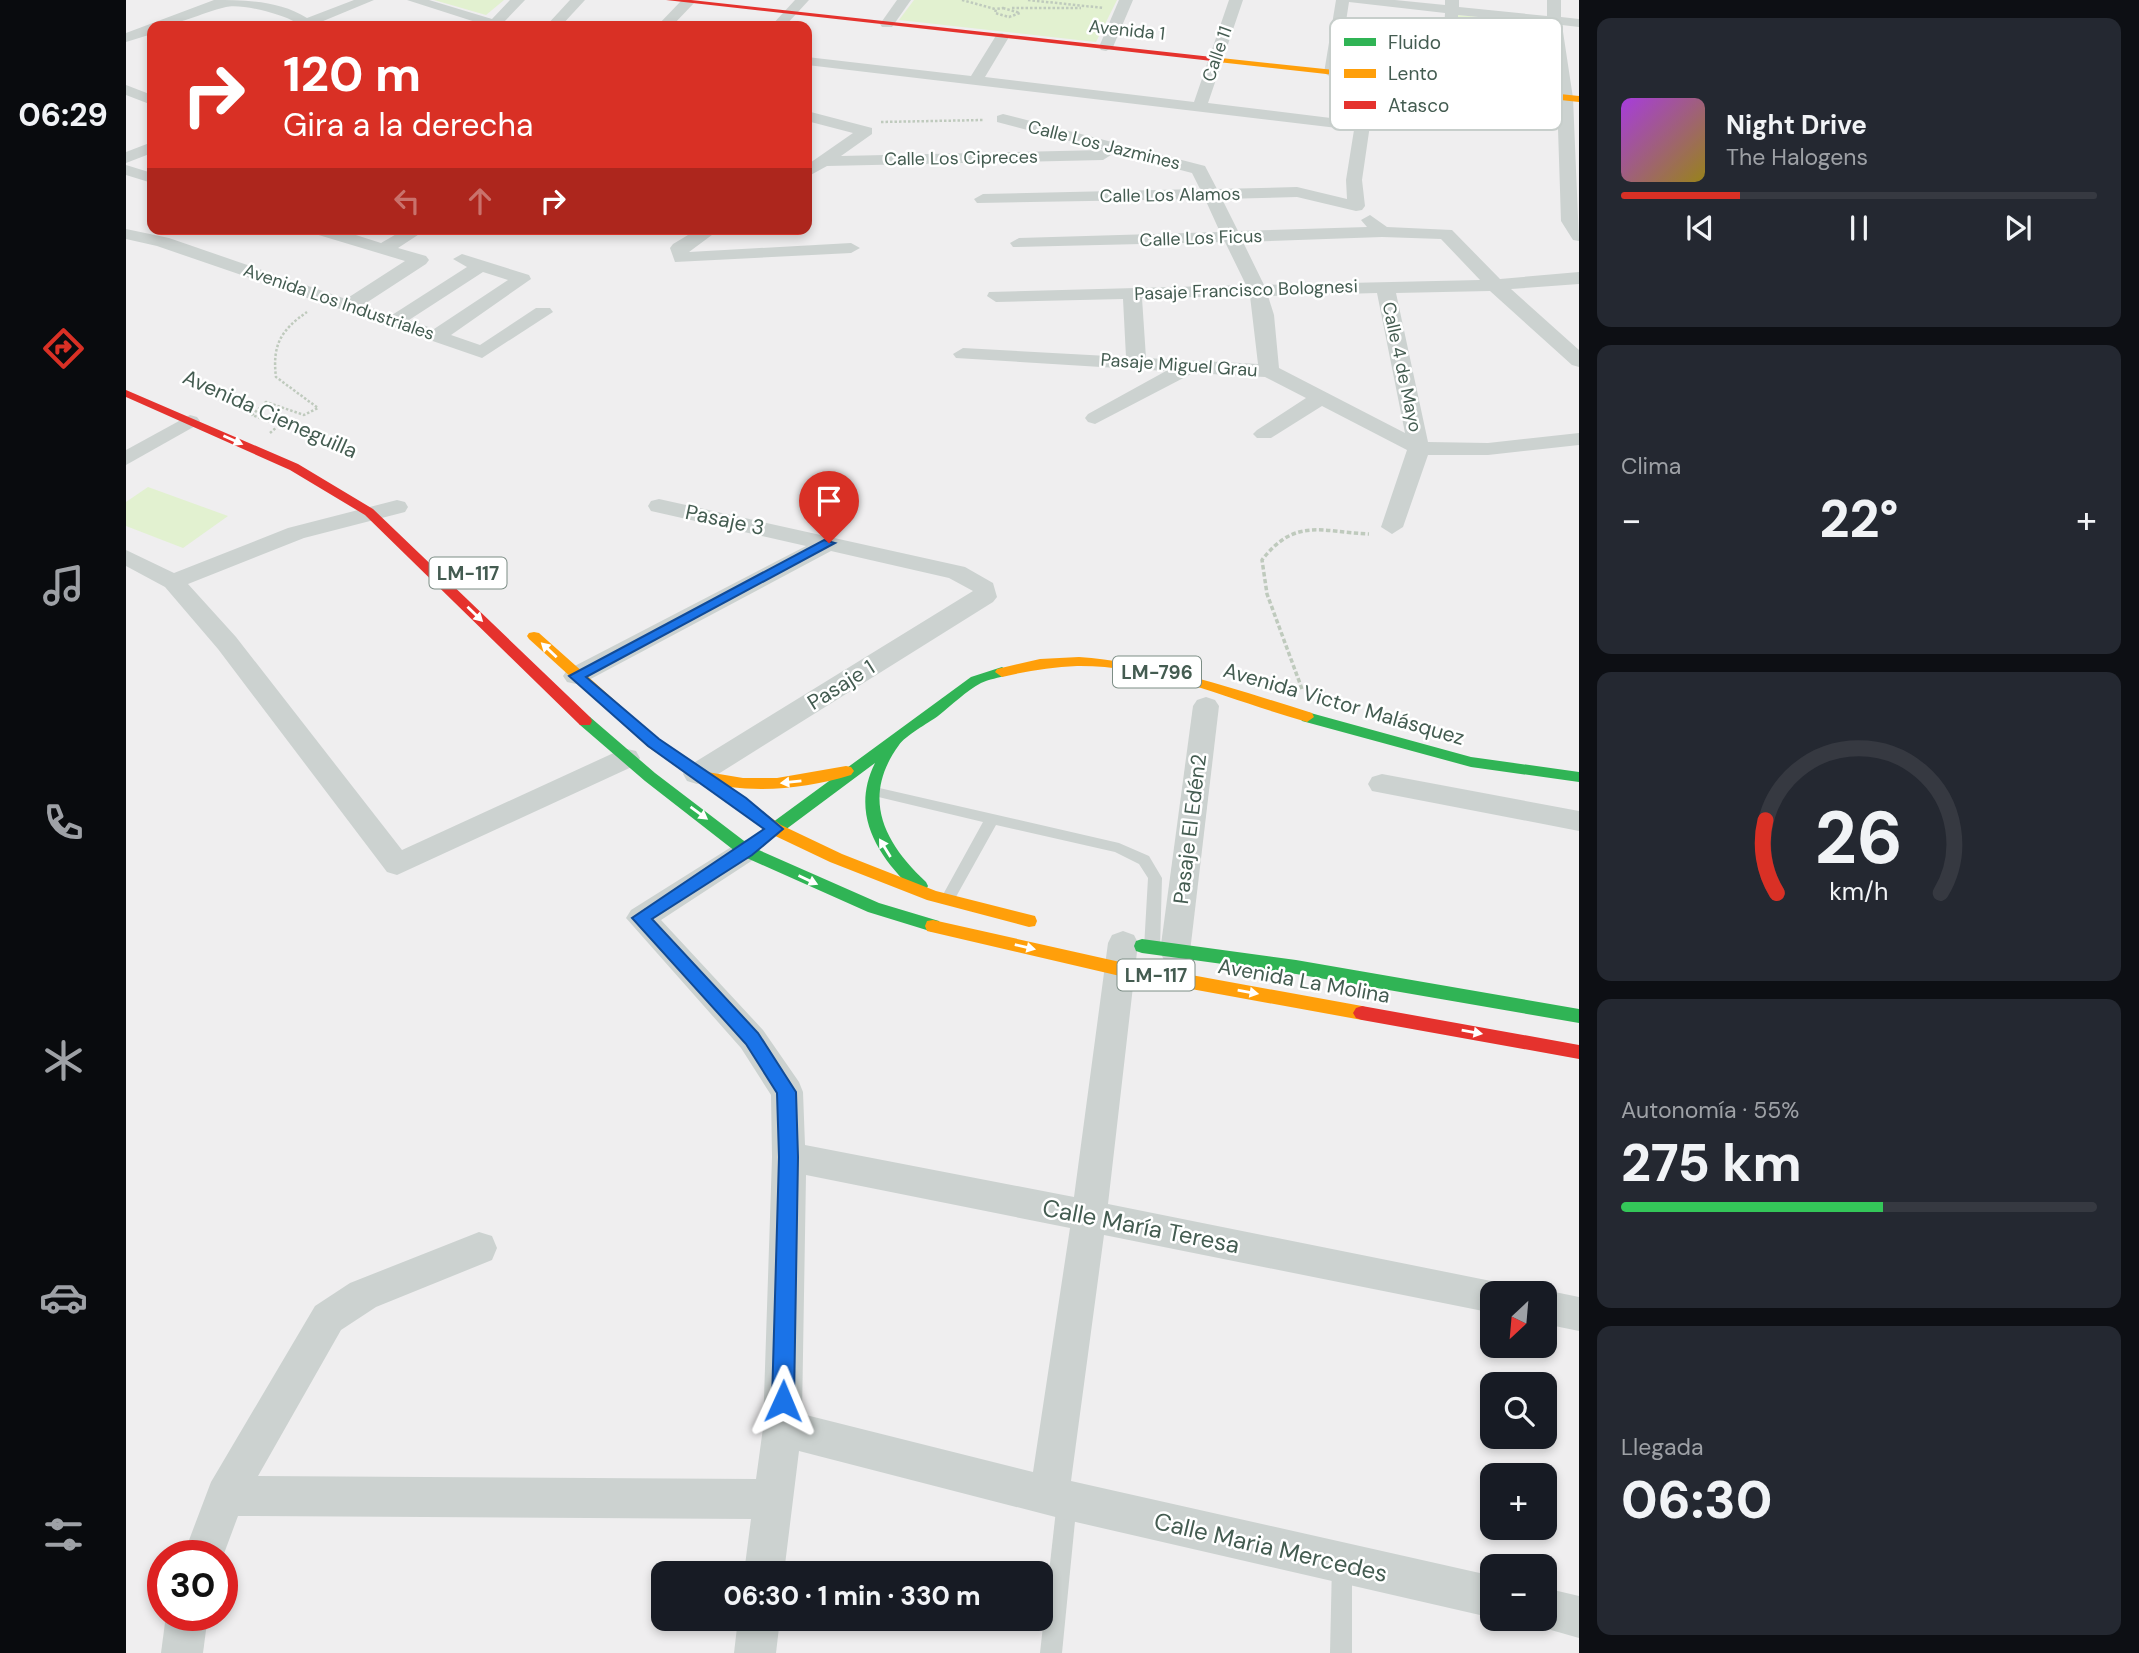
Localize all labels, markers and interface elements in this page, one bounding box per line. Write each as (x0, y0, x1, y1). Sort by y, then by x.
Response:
street label: Avenida 1 (1088, 14, 1166, 46)
legend (1330, 18, 1562, 130)
street label: Calle 11 (1196, 23, 1238, 85)
text: Fluido (1388, 30, 1441, 55)
text: 120 m (283, 42, 421, 106)
icon: right (168, 49, 259, 140)
text: Lento (1388, 61, 1438, 86)
text: Atasco (1388, 93, 1449, 118)
text: 06:29 (18, 94, 108, 136)
text: Gira a la derecha (283, 104, 533, 146)
text: Night Drive (1726, 108, 1867, 142)
street label: Calle Los Jazmines (1025, 114, 1183, 176)
text: The Halogens (1726, 142, 1868, 172)
street label: Calle Los Cipreces (884, 145, 1038, 171)
icon: left (388, 182, 426, 220)
icon: ahead (461, 182, 499, 220)
icon: right (534, 182, 572, 220)
street label: Calle Los Alamos (1099, 182, 1241, 208)
icon: previous (1681, 209, 1719, 247)
icon: pause (1840, 209, 1878, 247)
icon: next (1999, 209, 2037, 247)
street label: Calle Los Ficus (1139, 224, 1263, 252)
street label: Avenida Los Industriales (240, 258, 438, 346)
street label: Pasaje Francisco Bolognesi (1134, 274, 1358, 306)
street label: Calle 4 de Mayo (1377, 300, 1427, 434)
icon: directions (39, 324, 88, 373)
street label: Pasaje Miguel Grau (1100, 348, 1258, 382)
street label: Avenida Cieneguilla (178, 363, 362, 465)
one-way arrow (223, 435, 244, 446)
text: Clima (1621, 451, 1681, 481)
pin (799, 471, 859, 543)
icon: arrive (810, 482, 848, 520)
text: 22° (1819, 485, 1899, 553)
text: − (1621, 495, 1642, 545)
text: + (2076, 495, 2097, 545)
street label: Pasaje 3 (683, 498, 767, 542)
road number: LM-117 (430, 558, 506, 588)
icon: music (39, 561, 88, 610)
one-way arrow (466, 606, 483, 622)
one-way arrow (540, 642, 558, 658)
street label: Pasaje 1 (802, 653, 880, 717)
road number: LM-796 (1113, 656, 1201, 688)
street label: Avenida Victor Malásquez (1220, 656, 1468, 752)
street label: Pasaje El Edén2 (1167, 752, 1213, 906)
one-way arrow (780, 776, 802, 787)
text: 26 (1815, 791, 1903, 886)
icon: phone (39, 798, 88, 847)
one-way arrow (690, 806, 708, 820)
one-way arrow (879, 839, 892, 858)
one-way arrow (798, 874, 818, 886)
text: km/h (1829, 874, 1889, 907)
one-way arrow (1014, 941, 1036, 952)
street label: Avenida La Molina (1216, 952, 1392, 1010)
road number: LM-117 (1118, 959, 1194, 990)
one-way arrow (1237, 987, 1259, 998)
one-way arrow (1461, 1027, 1483, 1038)
icon: climate (39, 1036, 88, 1085)
text: Autonomía · 55% (1621, 1095, 1799, 1125)
text: 275 km (1621, 1129, 1802, 1197)
street label: Calle María Teresa (1040, 1192, 1242, 1260)
icon: car (39, 1273, 88, 1322)
north arrow (1480, 1281, 1558, 1358)
map controls (1480, 1281, 1557, 1631)
position arrow (746, 1364, 820, 1438)
button: search (1480, 1372, 1557, 1449)
text: Llegada (1621, 1432, 1704, 1462)
button: + (1480, 1463, 1557, 1540)
text: 06:30 (1621, 1466, 1772, 1534)
street label: Calle Maria Mercedes (1151, 1505, 1391, 1589)
icon: filters (39, 1510, 88, 1559)
speed limit sign: 30 (147, 1540, 238, 1631)
button: − (1480, 1554, 1557, 1631)
text: 06:30 · 1 min · 330 m (723, 1579, 981, 1613)

